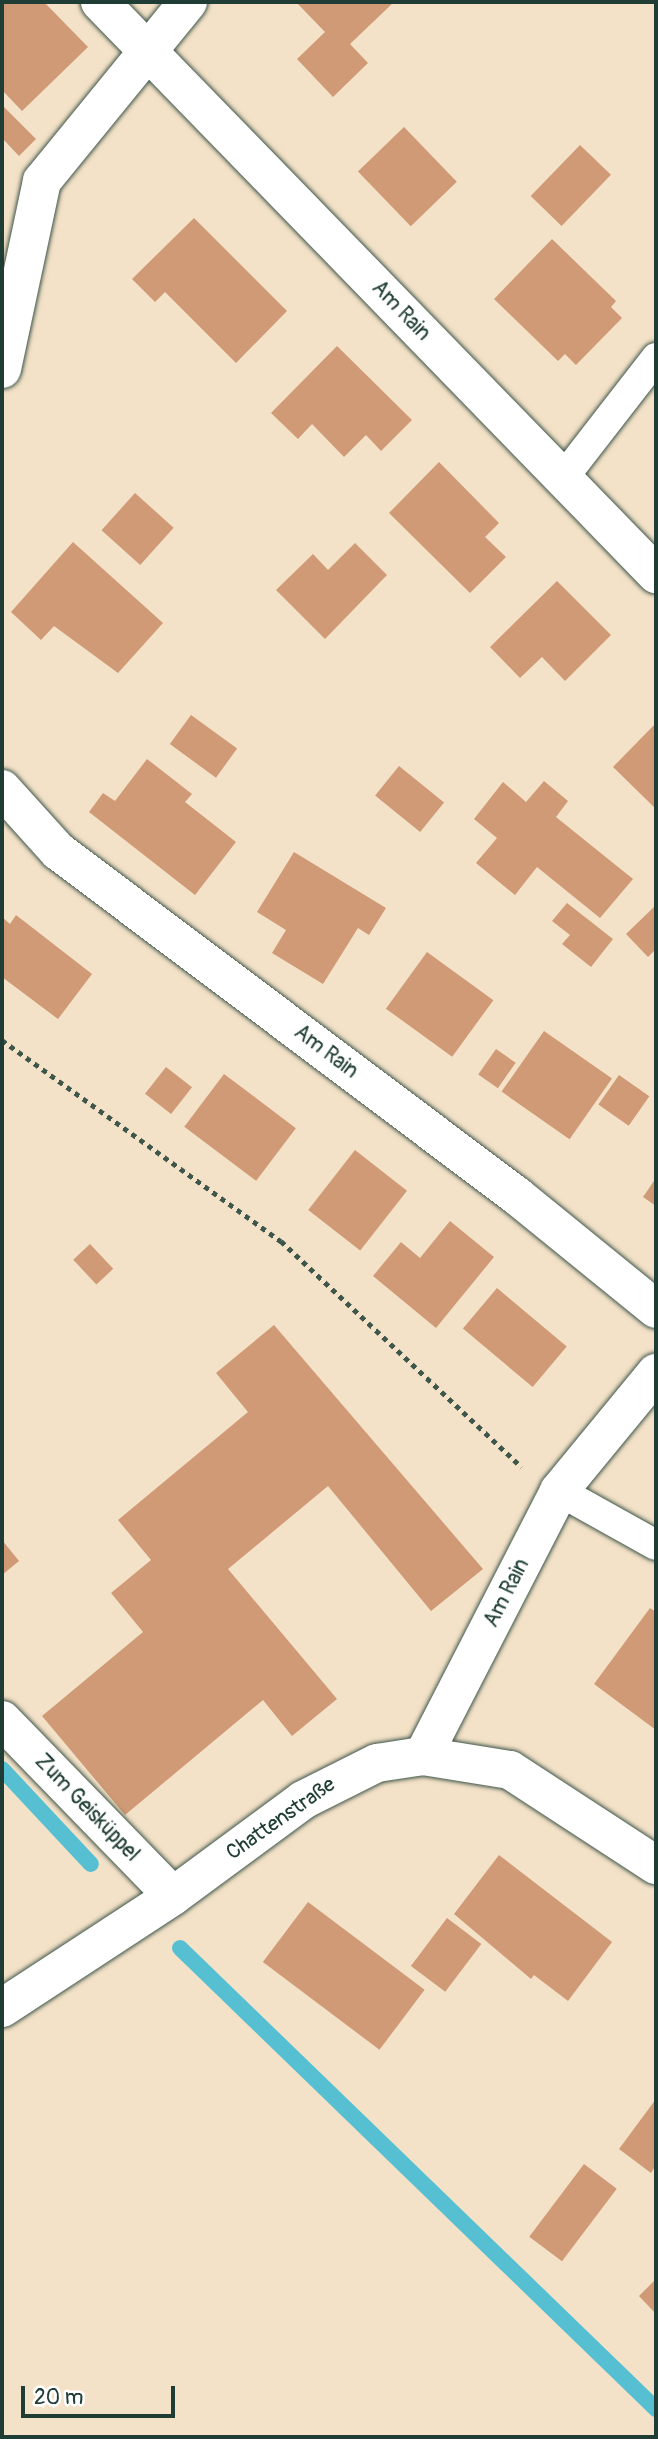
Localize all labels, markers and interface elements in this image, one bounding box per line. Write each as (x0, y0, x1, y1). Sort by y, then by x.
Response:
street label: Am Rain (366, 276, 436, 346)
street label: Am Rain (289, 1020, 363, 1084)
street label: Am Rain (479, 1554, 535, 1632)
street label: Zum Geisküppel (29, 1749, 145, 1867)
street label: Chattenstraße (222, 1772, 340, 1866)
scale bar (24, 2372, 178, 2416)
text: 20 m (34, 2384, 83, 2411)

